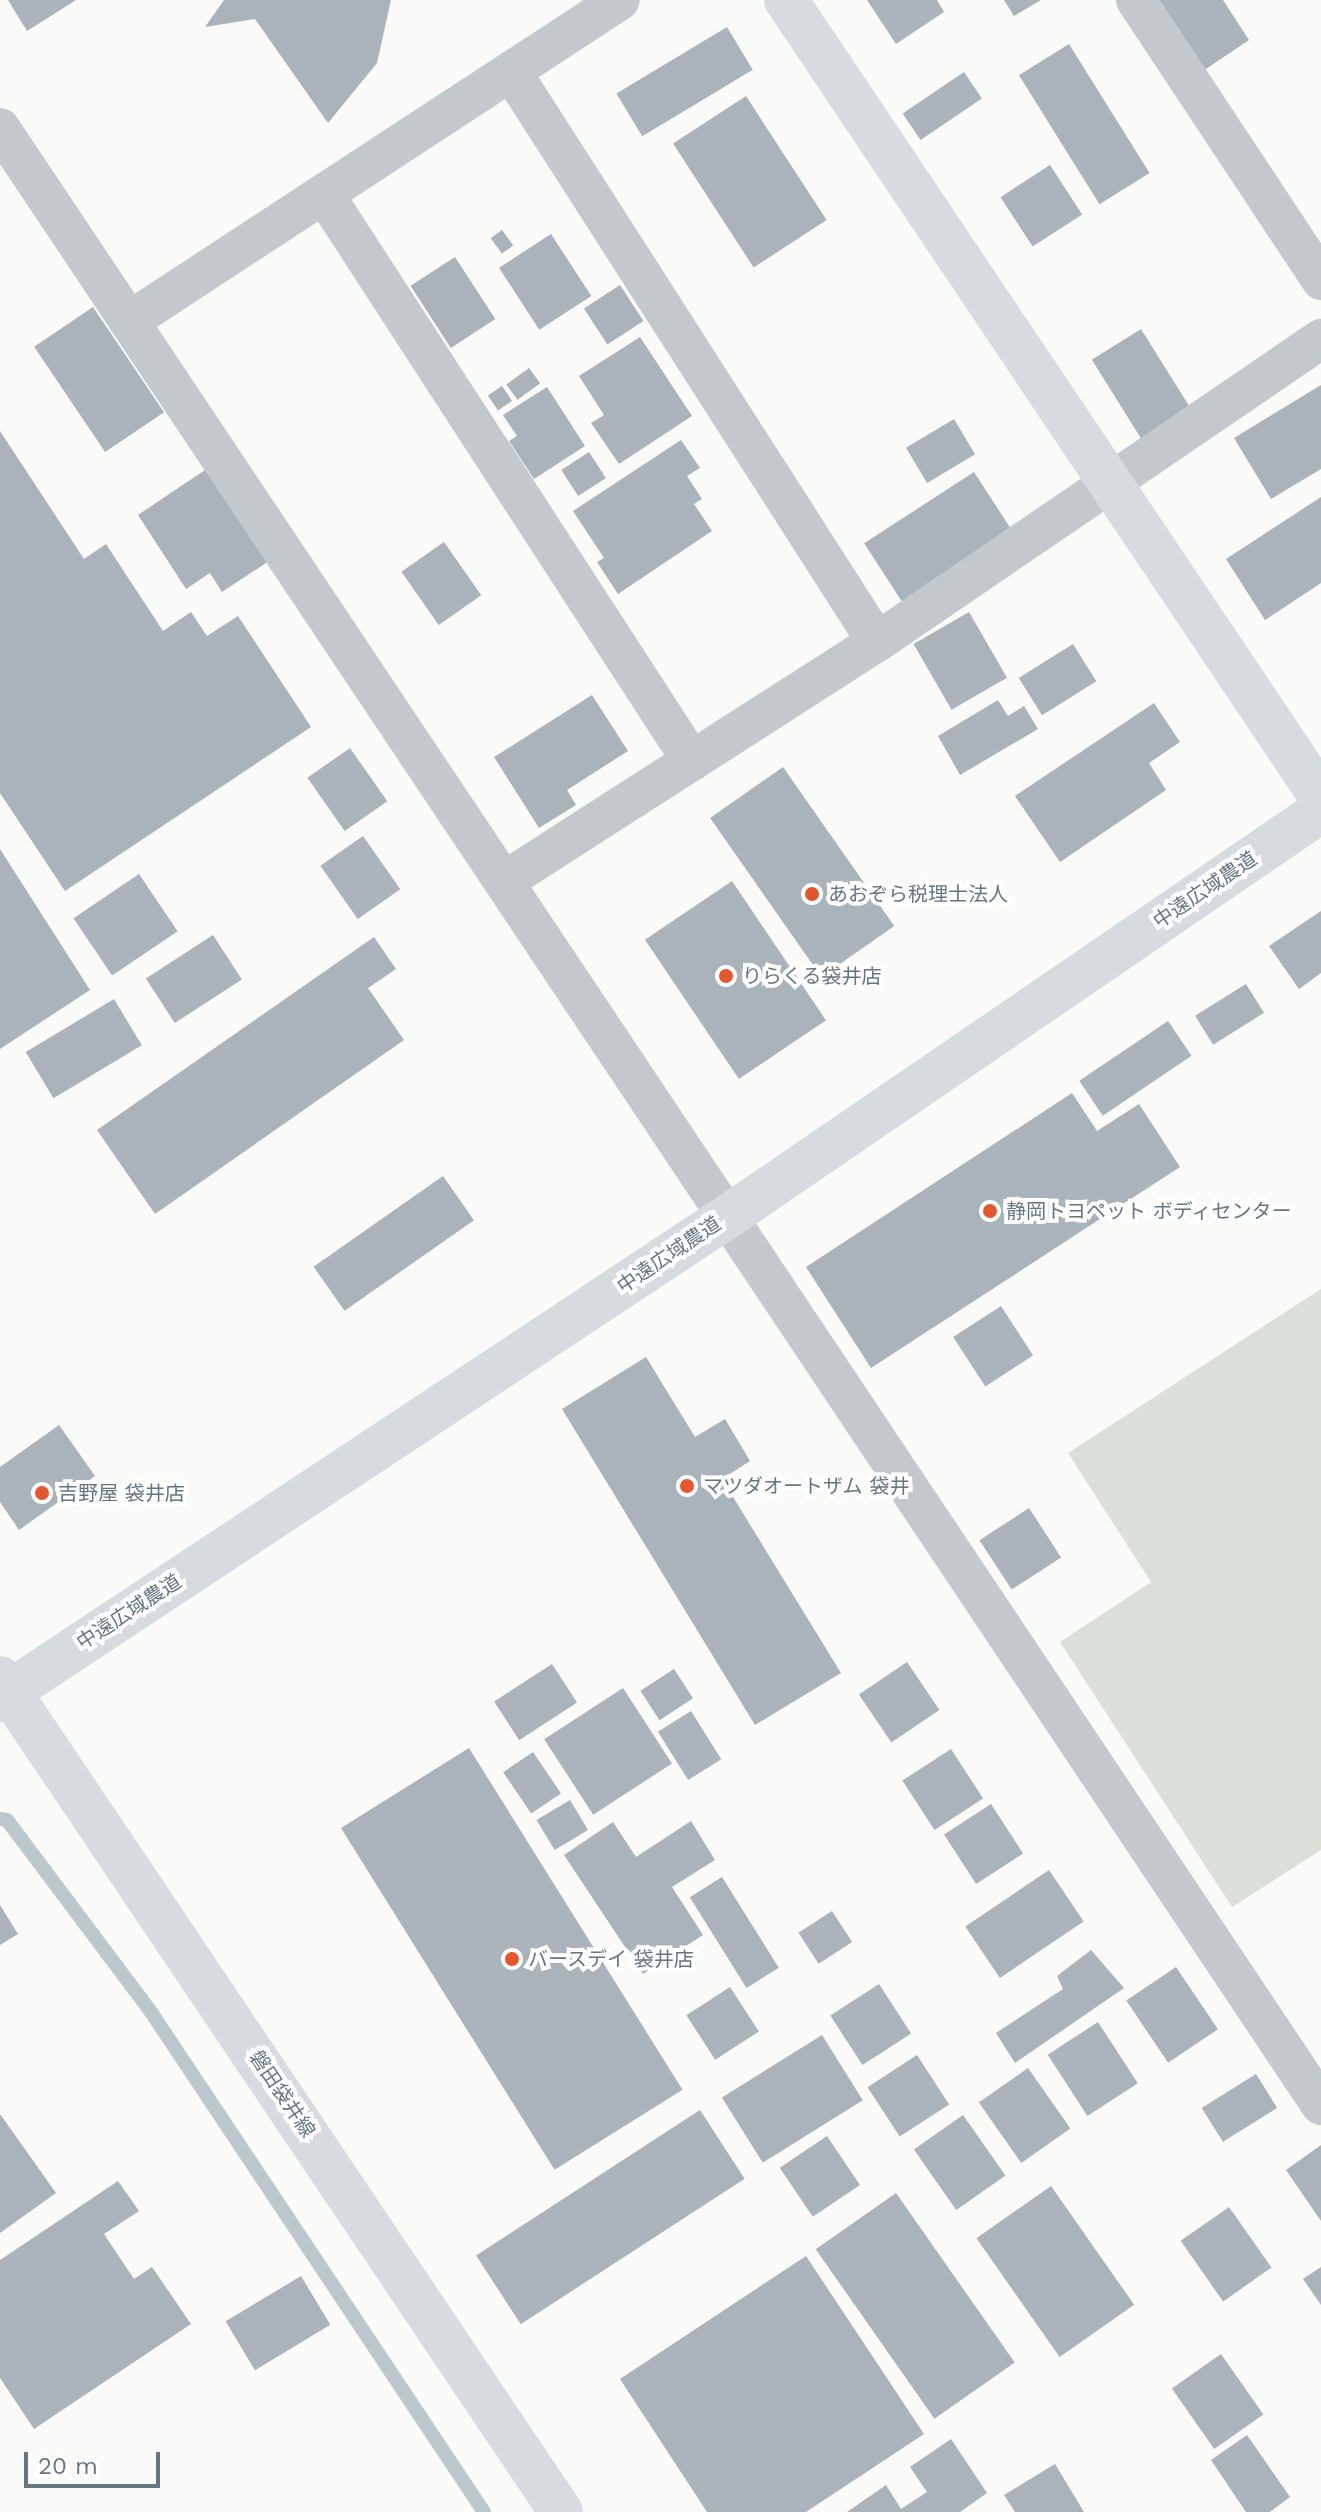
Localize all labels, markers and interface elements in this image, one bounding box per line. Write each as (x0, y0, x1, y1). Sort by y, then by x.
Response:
street label: 中遠広域農道 (1149, 847, 1261, 933)
place label: あおぞら税理士法人 (828, 882, 1008, 906)
marker: あおぞら税理士法人 (803, 885, 821, 903)
place label: りらくる袋井店 (742, 964, 882, 988)
marker: りらくる袋井店 (717, 967, 735, 985)
place label: 静岡トヨペット ボディセンター (1006, 1199, 1293, 1223)
marker: 静岡トヨペット ボディセンター (981, 1202, 999, 1220)
street label: 中遠広域農道 (613, 1212, 725, 1298)
place label: マツダオートザム 袋井 (703, 1474, 910, 1498)
marker: マツダオートザム 袋井 (678, 1477, 696, 1495)
place label: 吉野屋 袋井店 (58, 1481, 185, 1505)
marker: 吉野屋 袋井店 (33, 1484, 51, 1502)
street label: 中遠広域農道 (72, 1569, 186, 1655)
place label: バースデイ 袋井店 (528, 1947, 695, 1971)
marker: バースデイ 袋井店 (503, 1950, 521, 1968)
street label: 磐田袋井線 (244, 2046, 320, 2142)
scale bar (28, 2436, 164, 2486)
text: 20 m (38, 2452, 98, 2480)

